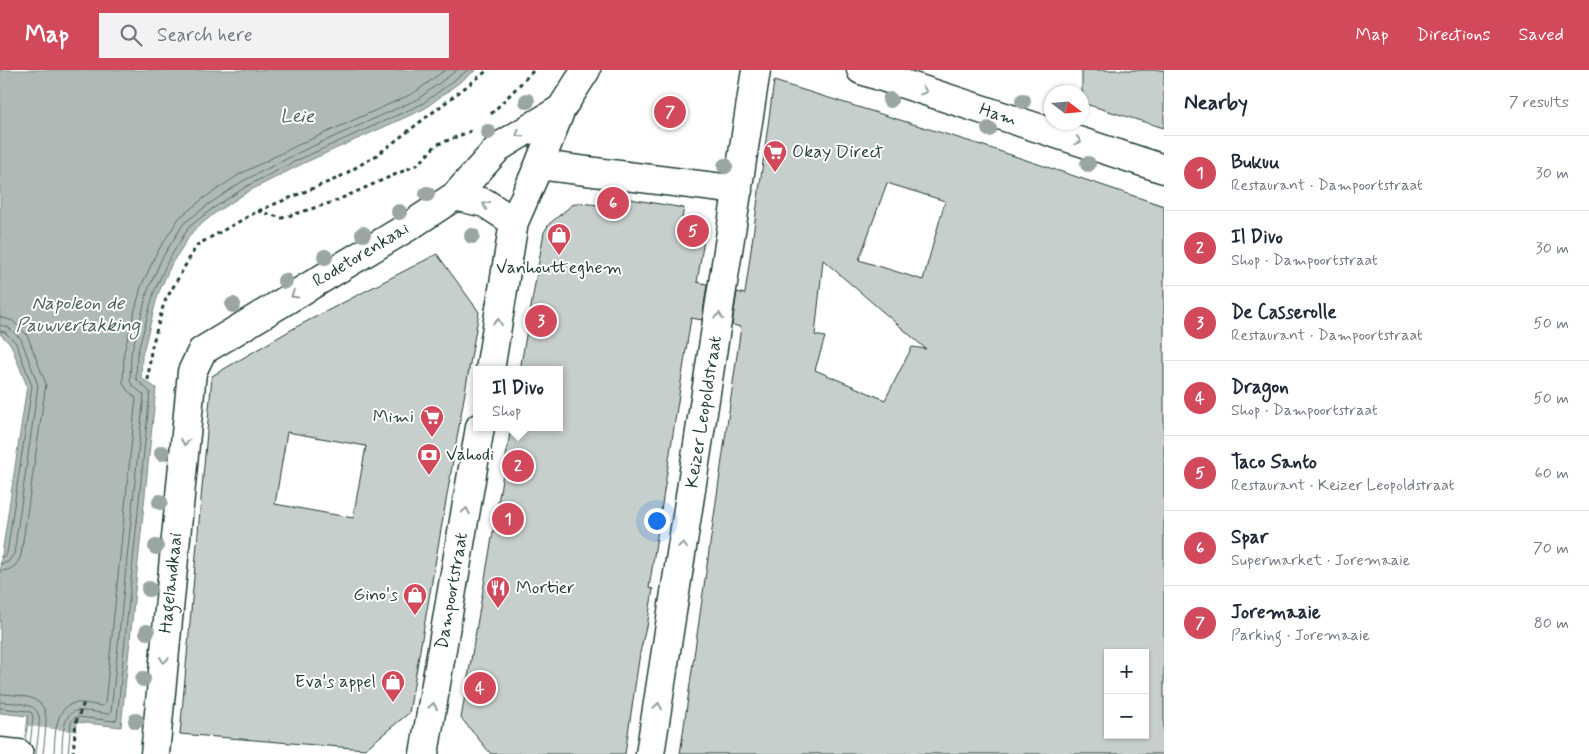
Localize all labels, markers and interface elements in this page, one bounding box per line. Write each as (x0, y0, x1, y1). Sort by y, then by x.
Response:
search box (99, 13, 449, 58)
text: Map (25, 20, 69, 51)
icon: search (117, 21, 145, 49)
text: Search here (157, 23, 253, 48)
text: Map (1356, 23, 1389, 47)
text: Directions (1417, 23, 1491, 47)
text: Saved (1519, 23, 1564, 47)
one-way arrow (919, 85, 928, 95)
north arrow (1044, 85, 1089, 130)
text: Nearby (1184, 89, 1248, 117)
text: 7 results (1509, 92, 1569, 113)
pin: 7 (654, 93, 686, 131)
street label: Ham (976, 98, 1020, 132)
water label: Leie (280, 104, 315, 129)
one-way arrow (515, 128, 524, 138)
one-way arrow (1074, 135, 1082, 145)
supermarket icon: Okay Direct (762, 139, 788, 173)
place label: Okay Direct (792, 140, 884, 164)
text: Bukuu (1231, 150, 1280, 175)
text: 1 (1196, 163, 1204, 184)
text: 30 m (1536, 163, 1569, 184)
text: Restaurant · Dampoortstraat (1231, 175, 1423, 196)
pin: 6 (597, 184, 629, 222)
one-way arrow (482, 201, 491, 212)
pin: 5 (677, 212, 709, 250)
street label: Rodetorenkaai (308, 217, 414, 293)
shop icon: Vanhoutteghem (546, 222, 572, 256)
text: Il Divo (1231, 225, 1283, 250)
text: 2 (1196, 238, 1204, 259)
text: 30 m (1536, 238, 1569, 259)
text: Shop · Dampoortstraat (1231, 250, 1378, 271)
place label: Vanhoutteghem (496, 256, 622, 280)
one-way arrow (291, 289, 300, 299)
water label: Napoleon de Pauwvertakking (16, 291, 141, 340)
text: De Casserolle (1231, 300, 1337, 325)
pin: 3 (525, 302, 557, 340)
one-way arrow (713, 311, 723, 320)
text: 3 (1196, 313, 1204, 334)
text: 50 m (1533, 313, 1569, 334)
one-way arrow (492, 317, 502, 326)
text: Restaurant · Dampoortstraat (1231, 325, 1423, 346)
street label: Keizer Leopoldstraat (680, 334, 728, 490)
popup (473, 366, 563, 431)
text: Dragon (1231, 375, 1289, 400)
text: Il Divo (492, 376, 544, 401)
text: 4 (1195, 388, 1205, 409)
text: 50 m (1533, 388, 1569, 409)
text: Shop · Dampoortstraat (1231, 400, 1378, 421)
text: Shop (492, 401, 521, 422)
supermarket icon: Mimi (419, 404, 445, 438)
place label: Mimi (373, 405, 414, 429)
one-way arrow (180, 438, 191, 446)
bank icon: Vahodi (416, 442, 442, 476)
place label: Vahodi (446, 443, 494, 467)
pin: 2 (502, 447, 534, 485)
text: Taco Santo (1231, 450, 1317, 475)
text: 5 (1195, 463, 1205, 484)
text: 60 m (1535, 463, 1569, 484)
text: Restaurant · Keizer Leopoldstraat (1231, 475, 1454, 496)
pin: 1 (492, 500, 524, 538)
one-way arrow (460, 507, 470, 516)
your location (644, 508, 670, 534)
text: Spar (1231, 525, 1269, 550)
street label: Dampoortstraat (430, 530, 474, 651)
street label: Hagelandkaai (154, 531, 190, 635)
text: 6 (1196, 538, 1204, 559)
text: 70 m (1533, 538, 1569, 559)
one-way arrow (678, 541, 688, 550)
text: Supermarket · Joremaaie (1231, 550, 1410, 571)
restaurant icon: Mortier (485, 575, 511, 609)
place label: Mortier (516, 576, 575, 600)
shop icon: Gino's (402, 582, 428, 616)
place label: Gino's (353, 583, 398, 607)
text: Joremaaie (1231, 600, 1321, 625)
text: 7 (1195, 613, 1205, 634)
text: 80 m (1534, 613, 1569, 634)
text: Parking · Joremaaie (1231, 625, 1370, 646)
map controls (1104, 649, 1149, 739)
button: + (1104, 649, 1149, 694)
one-way arrow (159, 657, 170, 665)
shop icon: Eva's appel (380, 669, 406, 703)
pin: 4 (464, 669, 496, 707)
place label: Eva's appel (295, 670, 376, 694)
button: − (1104, 694, 1149, 739)
one-way arrow (652, 701, 663, 709)
one-way arrow (427, 702, 437, 710)

